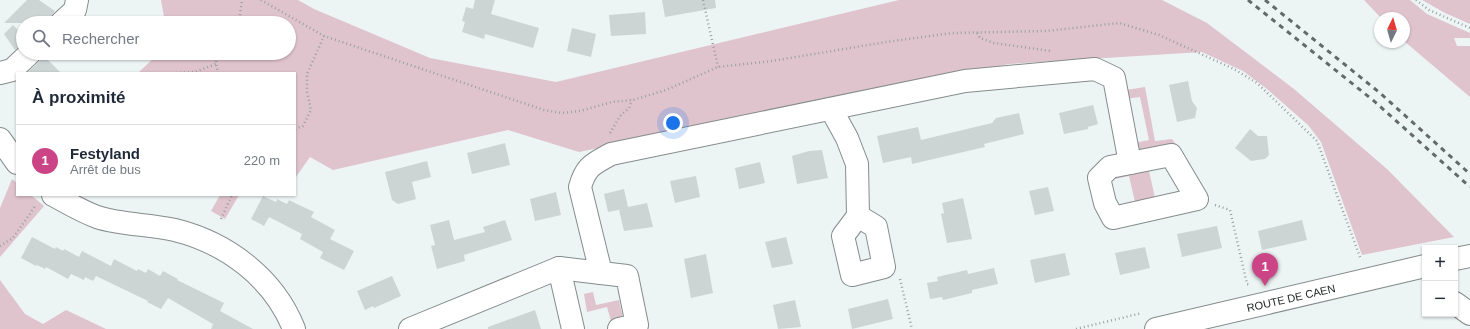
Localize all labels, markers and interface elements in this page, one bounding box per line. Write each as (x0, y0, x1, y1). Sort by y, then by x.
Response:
north arrow (1374, 12, 1410, 48)
search box (16, 16, 296, 60)
icon: search (30, 27, 52, 49)
text: Rechercher (62, 30, 140, 47)
text: À proximité (32, 88, 126, 107)
your location (663, 113, 683, 133)
text: Festyland (70, 145, 140, 162)
text: 1 (41, 153, 49, 168)
text: 220 m (244, 153, 280, 168)
text: Arrêt de bus (70, 162, 141, 177)
map controls (1422, 245, 1458, 317)
button: + (1422, 245, 1458, 281)
pin: 1 (1252, 253, 1278, 286)
button: − (1422, 281, 1458, 317)
street label: ROUTE DE CAEN (1246, 282, 1336, 314)

